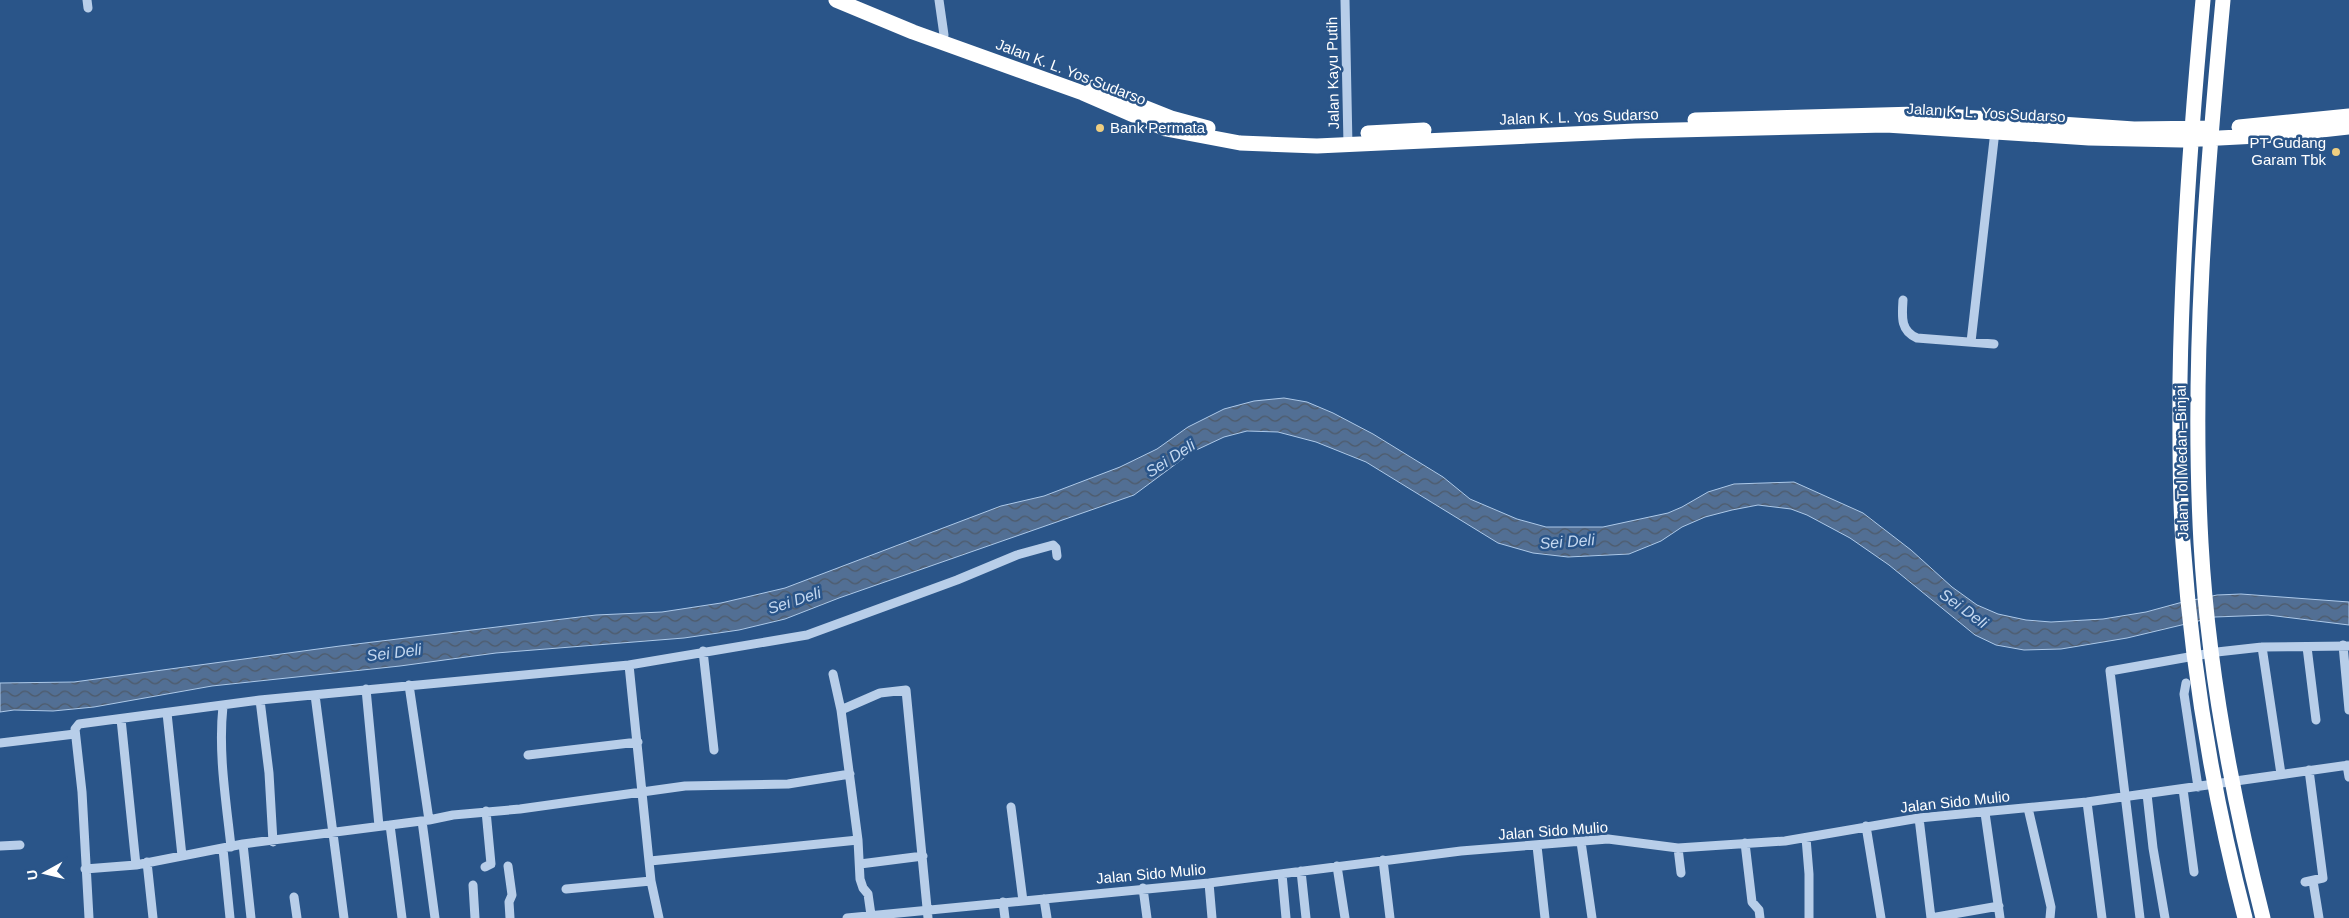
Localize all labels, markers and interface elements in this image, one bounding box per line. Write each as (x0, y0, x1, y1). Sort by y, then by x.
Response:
street label: Jalan Kayu Putih (1323, 17, 1342, 129)
street label: Jalan K. L. Yos Sudarso (994, 35, 1149, 108)
street label: Jalan K. L. Yos Sudarso (1906, 100, 2066, 125)
street label: Jalan K. L. Yos Sudarso (1499, 105, 1659, 128)
place label: Bank Permata (1110, 119, 1206, 136)
marker: Bank Permata (1094, 122, 1106, 134)
place label: PT Gudang Garam Tbk (2250, 134, 2326, 168)
marker: PT Gudang Garam Tbk (2330, 146, 2342, 158)
street label: Jalan Tol Medan–Binjai (2172, 385, 2191, 539)
water label: Sei Deli (1143, 436, 1198, 481)
water label: Sei Deli (1539, 531, 1596, 552)
water label: Sei Deli (765, 584, 823, 617)
water label: Sei Deli (1936, 585, 1991, 632)
water label: Sei Deli (366, 641, 423, 664)
street label: Jalan Sido Mulio (1899, 787, 2011, 816)
street label: Jalan Sido Mulio (1497, 818, 1608, 843)
north arrow (20, 848, 70, 898)
street label: Jalan Sido Mulio (1095, 860, 1207, 887)
text: U (23, 869, 41, 881)

